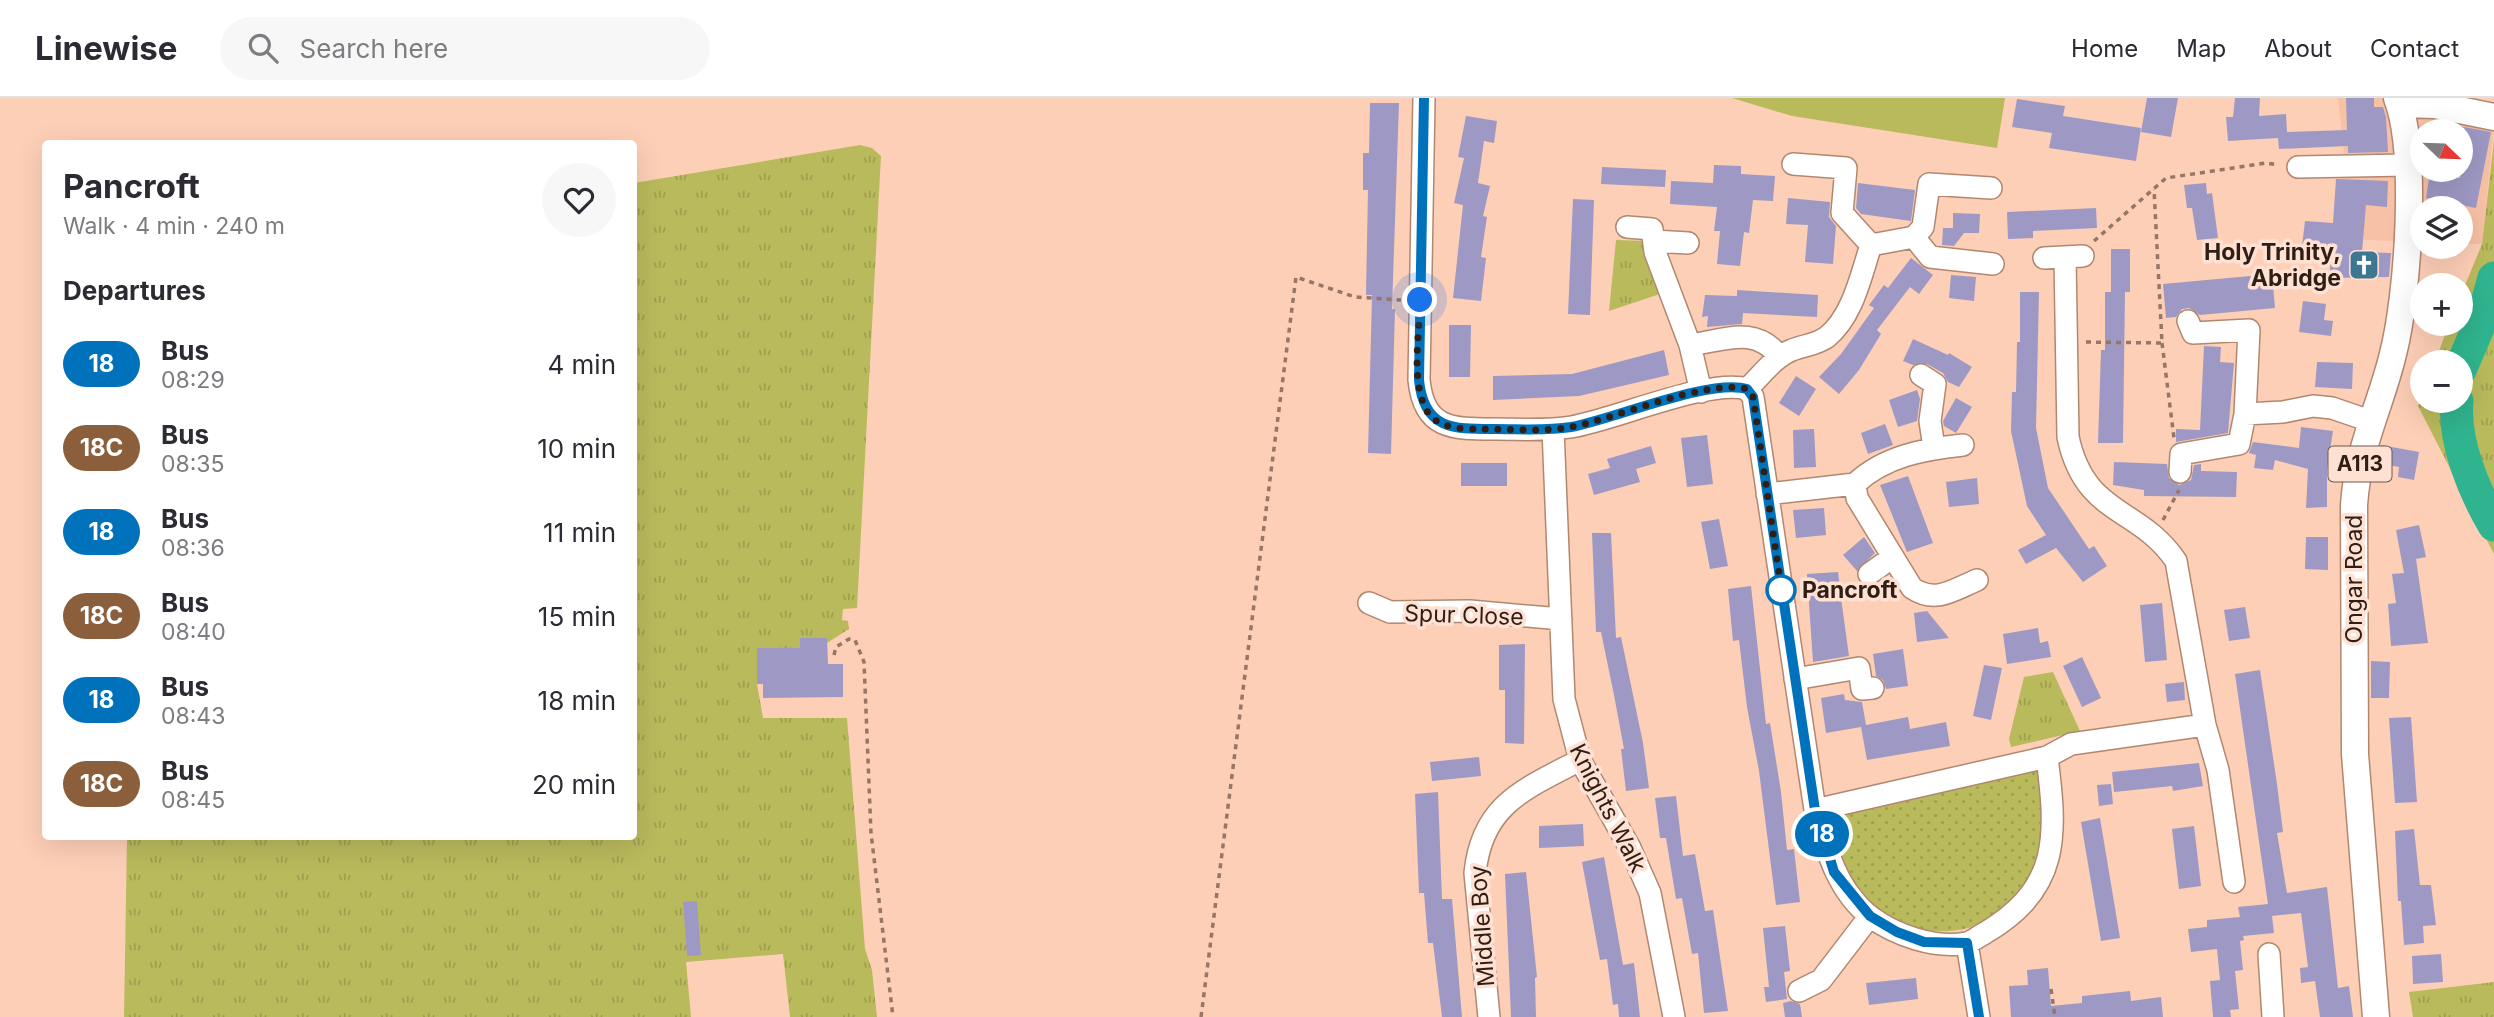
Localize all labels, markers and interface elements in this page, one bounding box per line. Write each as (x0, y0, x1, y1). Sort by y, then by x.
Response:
search box (220, 17, 710, 80)
text: Linewise (35, 28, 178, 68)
icon: search (244, 29, 282, 67)
text: Search here (300, 33, 448, 64)
text: Home (2071, 34, 2138, 63)
text: Map (2176, 34, 2226, 63)
text: About (2264, 34, 2332, 63)
text: Contact (2370, 34, 2459, 63)
north arrow (2410, 119, 2473, 182)
map controls (2410, 119, 2473, 413)
button: heart (542, 163, 616, 237)
text: Pancroft (63, 166, 200, 206)
button: layers (2410, 196, 2473, 259)
text: Walk · 4 min · 240 m (63, 212, 285, 240)
place label: Holy Trinity, Abridge (2204, 238, 2341, 292)
church icon: Holy Trinity, Abridge (2347, 248, 2381, 282)
button: + (2410, 273, 2473, 336)
text: Departures (63, 275, 206, 306)
your location (1402, 282, 1437, 317)
text: Bus (161, 335, 209, 366)
text: 18 (89, 349, 114, 378)
text: 4 min (547, 349, 616, 380)
button: − (2410, 350, 2473, 413)
text: 08:29 (161, 366, 225, 394)
text: Bus (161, 419, 209, 450)
text: 18C (80, 433, 123, 462)
text: 10 min (537, 433, 616, 464)
road number: A113 (2328, 446, 2392, 482)
text: 08:35 (161, 450, 225, 478)
text: Bus (161, 503, 209, 534)
street label: Ongar Road (2340, 515, 2368, 643)
text: 18 (89, 517, 114, 546)
text: 11 min (543, 517, 616, 548)
text: 08:36 (161, 534, 225, 562)
marker: Pancroft (1766, 575, 1796, 605)
place label: Pancroft (1802, 576, 1898, 604)
text: Bus (161, 587, 209, 618)
street label: Spur Close (1404, 599, 1524, 631)
text: 18C (80, 601, 123, 630)
text: 15 min (538, 601, 616, 632)
text: 08:40 (161, 618, 226, 646)
text: Bus (161, 671, 209, 702)
text: 18 (89, 685, 114, 714)
text: 18 min (538, 685, 616, 716)
text: 08:43 (161, 702, 225, 730)
street label: Knights Walk (1564, 739, 1653, 877)
text: Bus (161, 755, 209, 786)
text: 18C (80, 769, 123, 798)
text: 20 min (532, 769, 616, 800)
text: 08:45 (161, 786, 225, 814)
line badge: 18 (1790, 811, 1854, 857)
text: 18 (1809, 819, 1835, 848)
street label: Middle Boy (1464, 864, 1500, 987)

